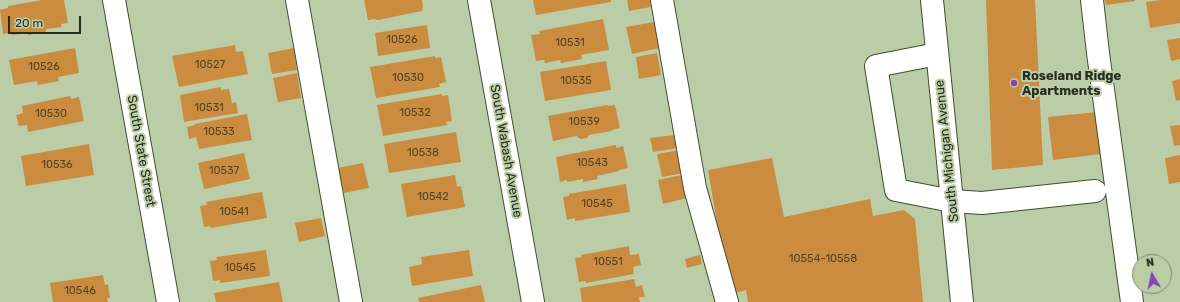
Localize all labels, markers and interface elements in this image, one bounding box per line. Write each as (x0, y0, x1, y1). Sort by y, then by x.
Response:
scale bar (10, 8, 83, 34)
text: 20 m (15, 16, 43, 30)
house number: 10526 (386, 33, 418, 47)
house number: 10531 (555, 36, 585, 50)
house number: 10527 (195, 58, 225, 72)
house number: 10526 (28, 60, 60, 74)
place label: Roseland Ridge Apartments (1022, 68, 1121, 99)
house number: 10530 (392, 71, 424, 85)
house number: 10535 (560, 74, 592, 88)
marker: Roseland Ridge Apartments (1009, 78, 1019, 88)
street label: South Michigan Avenue (932, 79, 962, 223)
street label: South Wabash Avenue (487, 83, 525, 219)
street label: South State Street (124, 94, 158, 208)
house number: 10531 (194, 101, 224, 115)
house number: 10532 (399, 106, 431, 120)
house number: 10530 (35, 107, 67, 121)
house number: 10539 (568, 115, 600, 129)
house number: 10533 (203, 125, 235, 139)
house number: 10538 (407, 146, 439, 160)
house number: 10543 (576, 156, 608, 170)
house number: 10536 (41, 158, 73, 172)
house number: 10537 (209, 164, 239, 178)
house number: 10542 (417, 190, 449, 204)
house number: 10545 (581, 197, 613, 211)
house number: 10541 (219, 205, 249, 219)
house number: 10554-10558 (789, 252, 857, 266)
north arrow (1132, 254, 1172, 294)
house number: 10551 (593, 255, 623, 269)
text: N (1145, 256, 1155, 270)
house number: 10545 (224, 261, 256, 275)
house number: 10546 (64, 284, 96, 298)

